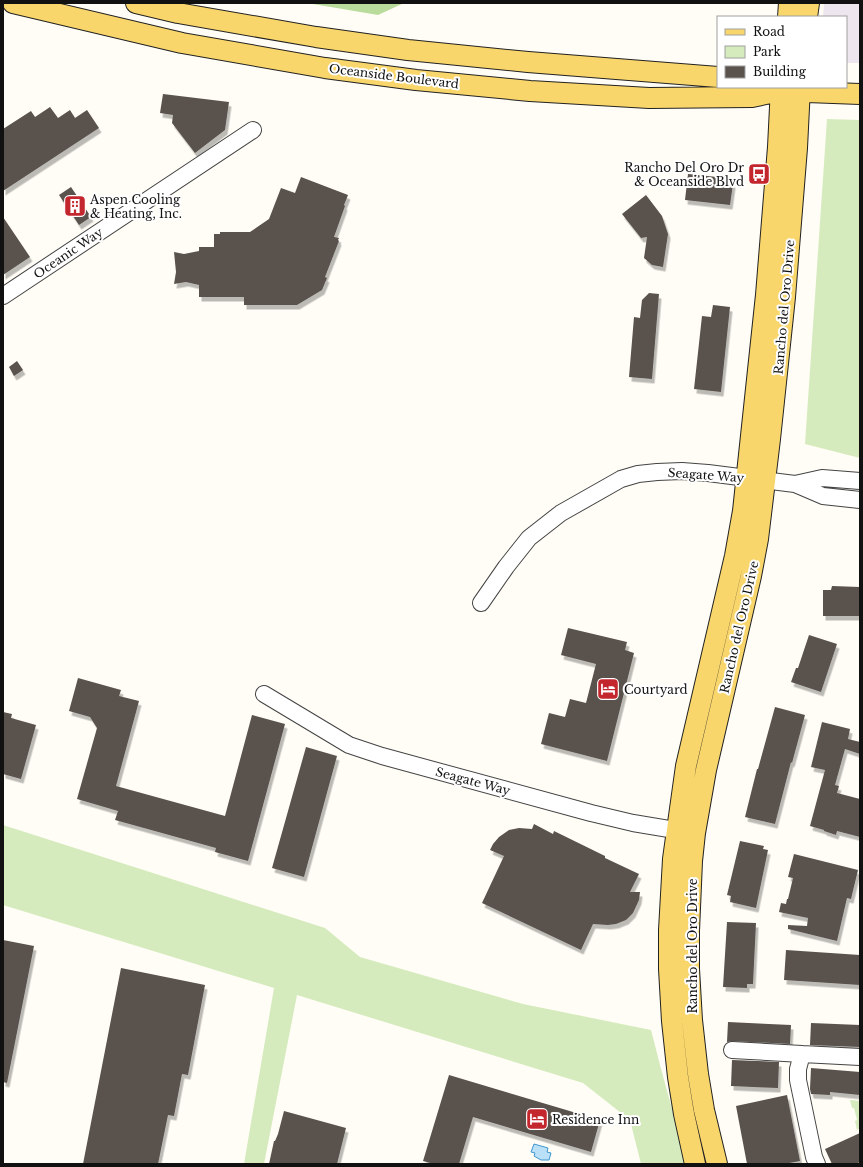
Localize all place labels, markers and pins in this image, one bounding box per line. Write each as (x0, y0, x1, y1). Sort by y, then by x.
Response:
place label: Rancho Del Oro Dr & Oceanside Blvd (624, 160, 744, 189)
bus stop icon: Rancho Del Oro Dr & Oceanside Blvd (746, 161, 772, 187)
place label: Aspen Cooling & Heating, Inc. (89, 192, 182, 221)
building icon: Aspen Cooling & Heating, Inc. (62, 193, 88, 219)
hotel icon: Courtyard (595, 676, 621, 702)
place label: Courtyard (624, 682, 688, 697)
hotel icon: Residence Inn (524, 1106, 550, 1132)
place label: Residence Inn (552, 1112, 639, 1127)

